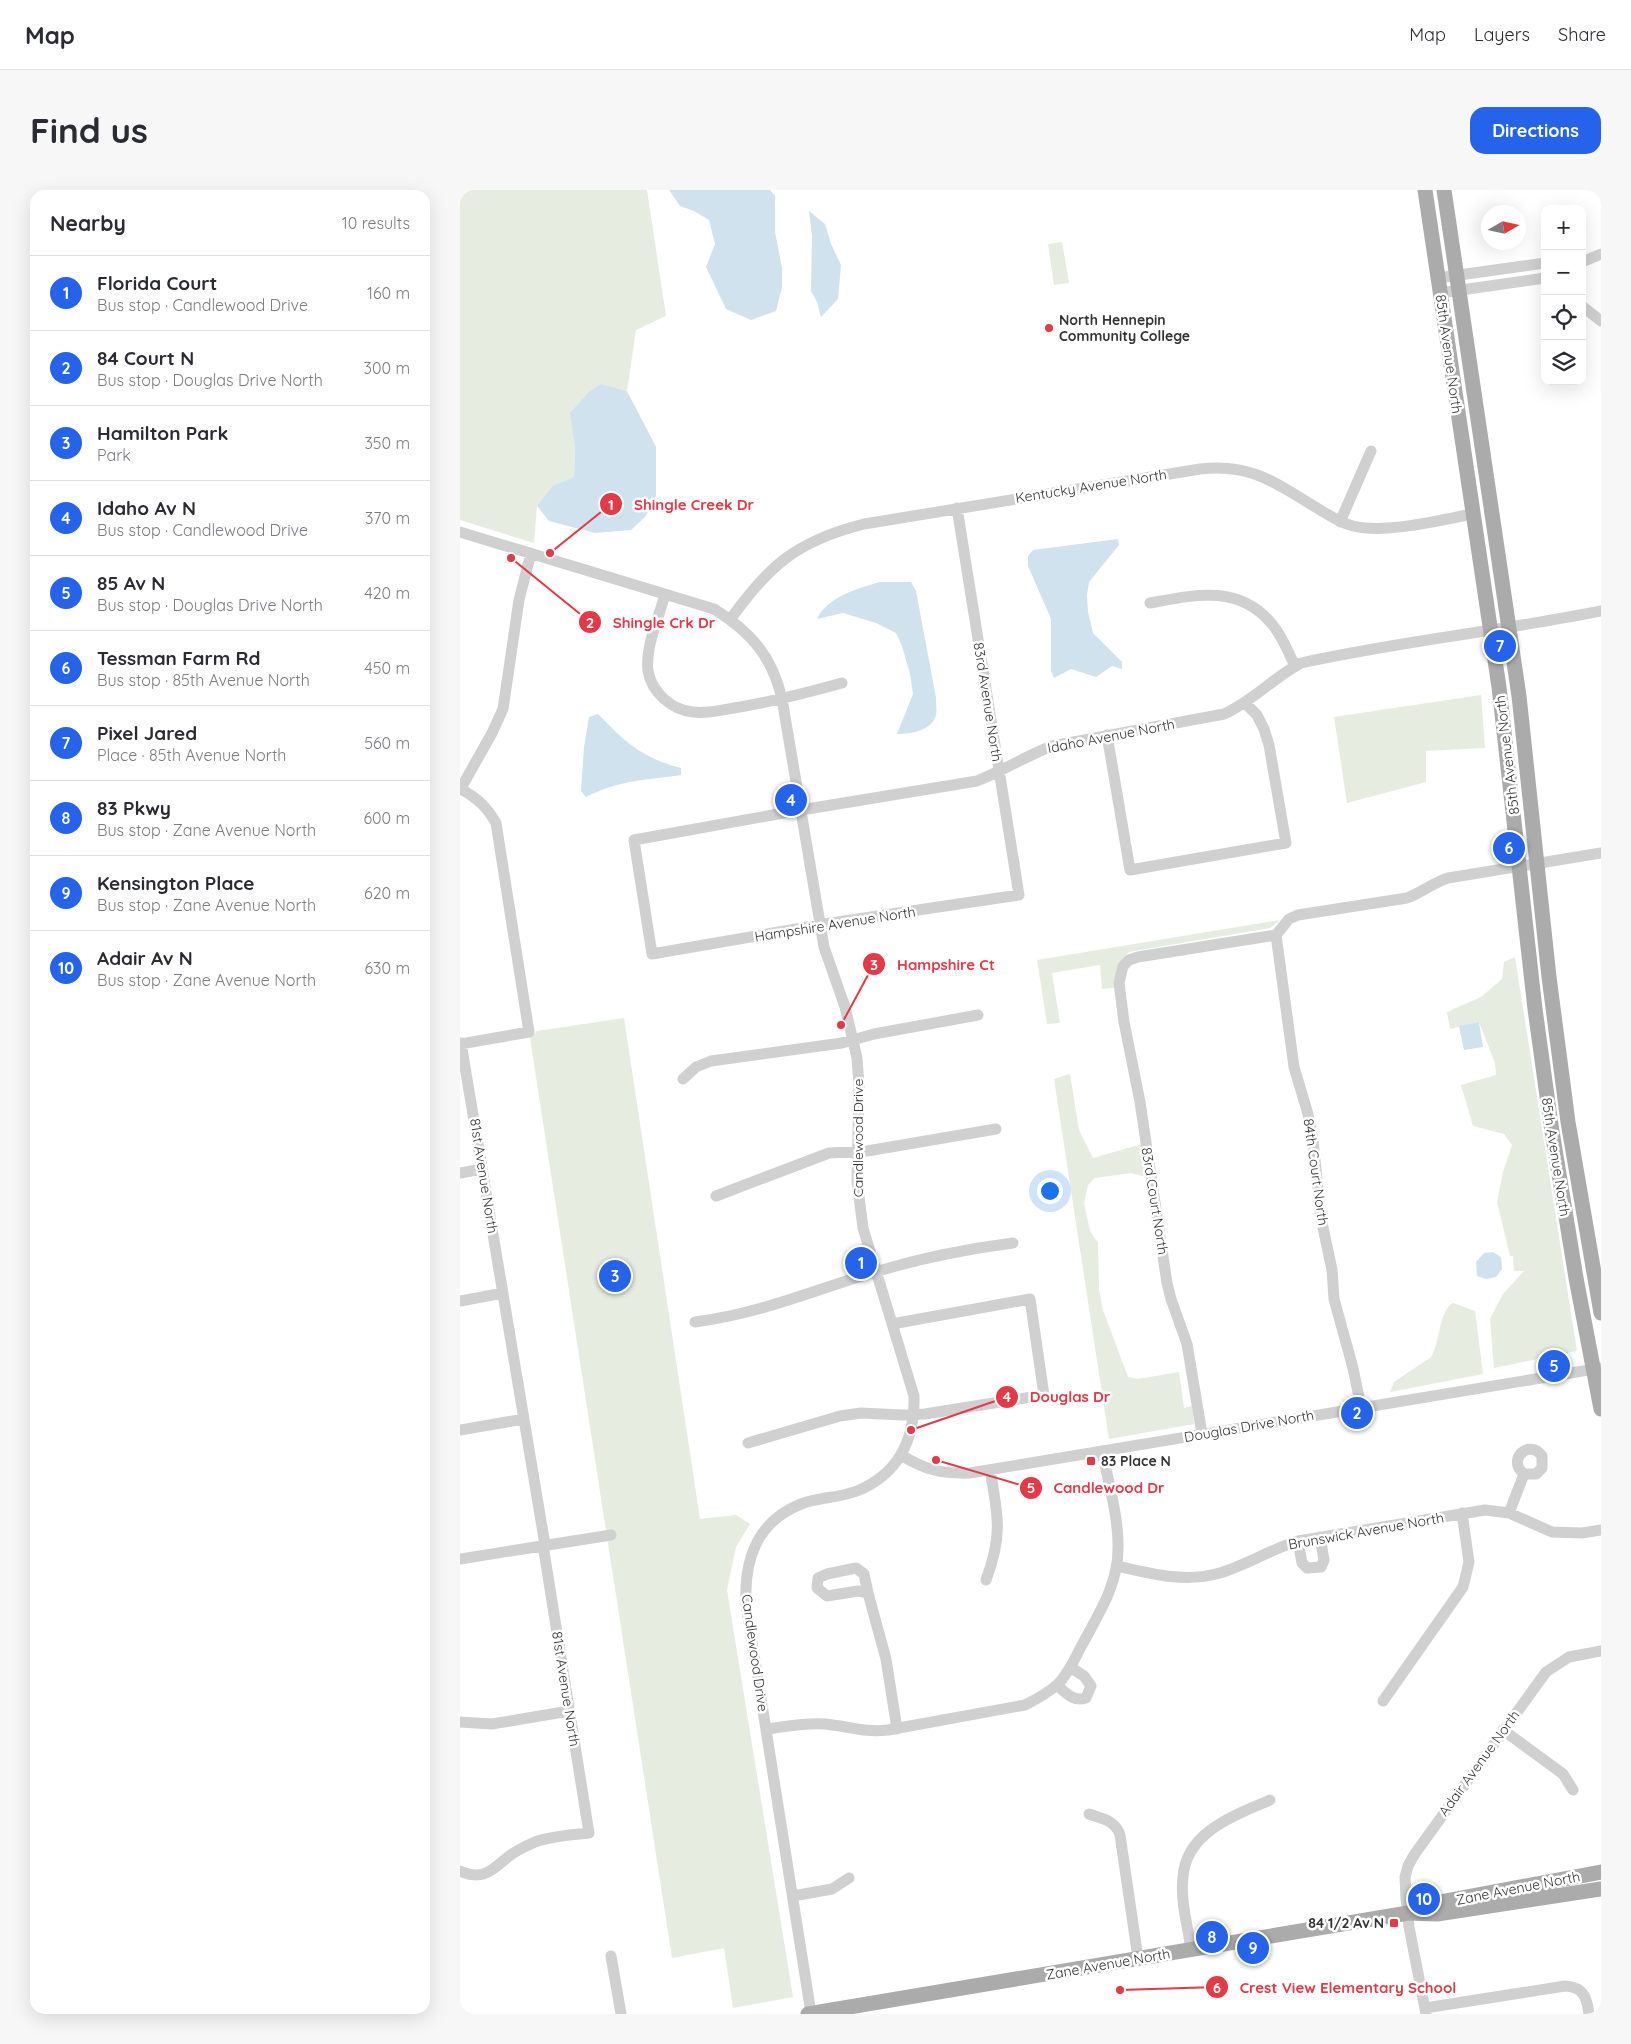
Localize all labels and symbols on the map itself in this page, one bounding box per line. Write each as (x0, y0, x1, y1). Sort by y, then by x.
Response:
north arrow (1481, 205, 1526, 250)
street label: 85th Avenue North (1432, 293, 1466, 415)
place label: North Hennepin Community College (1059, 311, 1190, 345)
marker: North Hennepin Community College (1043, 322, 1055, 334)
street label: Kentucky Avenue North (1014, 465, 1168, 507)
callout: Shingle Creek Dr (599, 489, 764, 519)
text: 1 (608, 495, 614, 514)
text: Shingle Creek Dr (634, 495, 754, 514)
callout: Shingle Crk Dr (577, 607, 725, 637)
text: 2 (586, 613, 594, 632)
text: Shingle Crk Dr (613, 613, 716, 632)
pin: 7 (1484, 627, 1516, 665)
street label: 83rd Avenue North (970, 641, 1006, 763)
street label: 85th Avenue North (1491, 694, 1523, 816)
street label: Idaho Avenue North (1046, 715, 1176, 757)
pin: 4 (775, 781, 807, 819)
pin: 6 (1493, 829, 1525, 867)
street label: Hampshire Avenue North (753, 902, 917, 946)
callout: Hampshire Ct (862, 949, 1005, 979)
text: 3 (870, 955, 878, 974)
text: Hampshire Ct (897, 955, 995, 974)
street label: Candlewood Drive (849, 1079, 867, 1197)
street label: 85th Avenue North (1538, 1096, 1574, 1218)
street label: 81st Avenue North (466, 1117, 502, 1235)
street label: 84th Court North (1300, 1117, 1332, 1227)
street label: 83rd Court North (1138, 1146, 1172, 1256)
your location (1037, 1178, 1063, 1204)
pin: 1 (845, 1244, 877, 1282)
pin: 3 (599, 1257, 631, 1295)
pin: 5 (1538, 1347, 1570, 1385)
callout: Douglas Dr (994, 1382, 1120, 1412)
text: 4 (1003, 1387, 1012, 1406)
text: Douglas Dr (1030, 1387, 1111, 1406)
pin: 2 (1341, 1394, 1373, 1432)
street label: Douglas Drive North (1183, 1406, 1315, 1446)
place label: 83 Place N (1101, 1452, 1171, 1470)
marker: 83 Place N (1085, 1455, 1097, 1467)
callout: Candlewood Dr (1019, 1473, 1175, 1503)
text: 5 (1027, 1478, 1035, 1497)
text: Candlewood Dr (1053, 1478, 1165, 1497)
street label: Brunswick Avenue North (1287, 1508, 1445, 1554)
street label: Candlewood Drive (738, 1593, 772, 1713)
street label: 81st Avenue North (548, 1630, 584, 1748)
street label: Adair Avenue North (1434, 1706, 1524, 1820)
street label: Zane Avenue North (1455, 1867, 1581, 1909)
pin: 10 (1408, 1880, 1440, 1918)
place label: 84 1/2 Av N (1308, 1914, 1384, 1932)
marker: 84 1/2 Av N (1388, 1917, 1400, 1929)
pin: 8 (1196, 1918, 1228, 1956)
pin: 9 (1237, 1929, 1269, 1967)
street label: Zane Avenue North (1045, 1944, 1171, 1984)
callout: Crest View Elementary School (1204, 1972, 1466, 2002)
text: 6 (1213, 1978, 1221, 1997)
text: Crest View Elementary School (1240, 1978, 1456, 1997)

